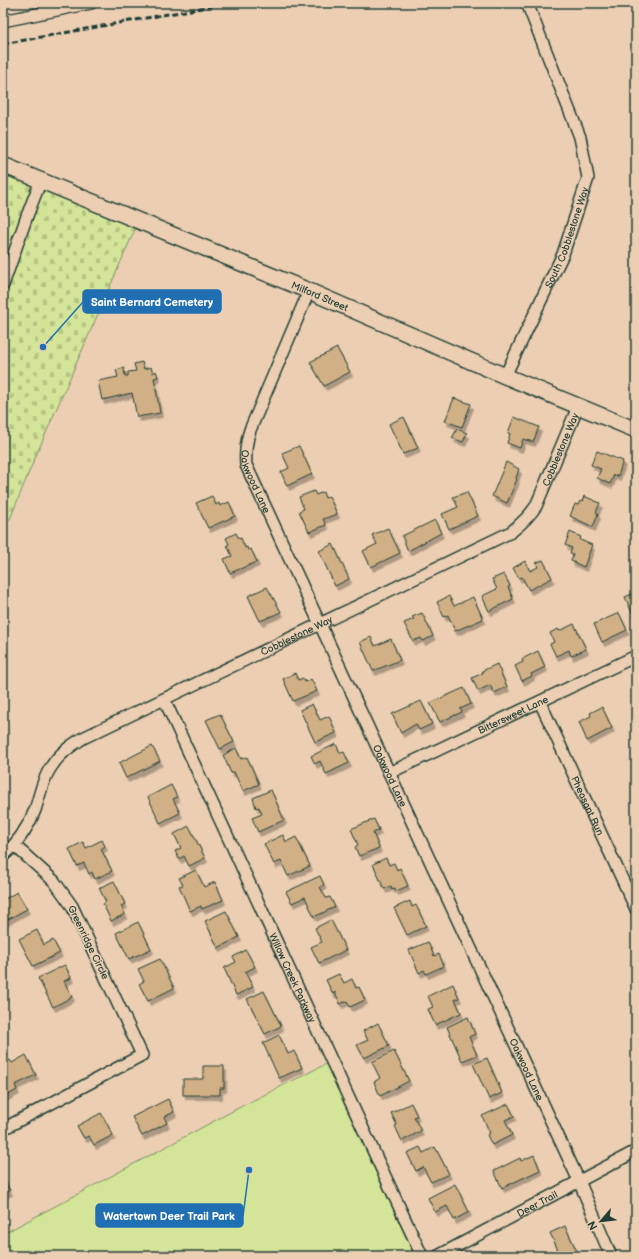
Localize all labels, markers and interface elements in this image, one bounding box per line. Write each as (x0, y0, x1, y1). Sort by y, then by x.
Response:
street label: South Cobblestone Way (543, 185, 592, 290)
street label: Milford Street (289, 279, 350, 314)
callout: Saint Bernard Cemetery (83, 290, 221, 313)
text: Saint Bernard Cemetery (91, 296, 213, 309)
street label: Cobblestone Way (540, 411, 582, 488)
street label: Oakwood Lane (239, 450, 273, 515)
street label: Cobblestone Way (259, 614, 335, 659)
street label: Bittersweet Lane (476, 693, 550, 737)
street label: Oakwood Lane (370, 743, 409, 809)
street label: Pheasant Run (568, 774, 606, 838)
street label: Greenridge Circle (65, 904, 111, 981)
street label: Willow Creek Parkway (266, 931, 318, 1025)
street label: Oakwood Lane (507, 1037, 546, 1103)
street label: Deer Trail (515, 1189, 560, 1220)
north arrow (581, 1201, 621, 1241)
callout: Watertown Deer Trail Park (96, 1204, 243, 1227)
text: Watertown Deer Trail Park (103, 1210, 235, 1223)
text: N (585, 1219, 600, 1232)

